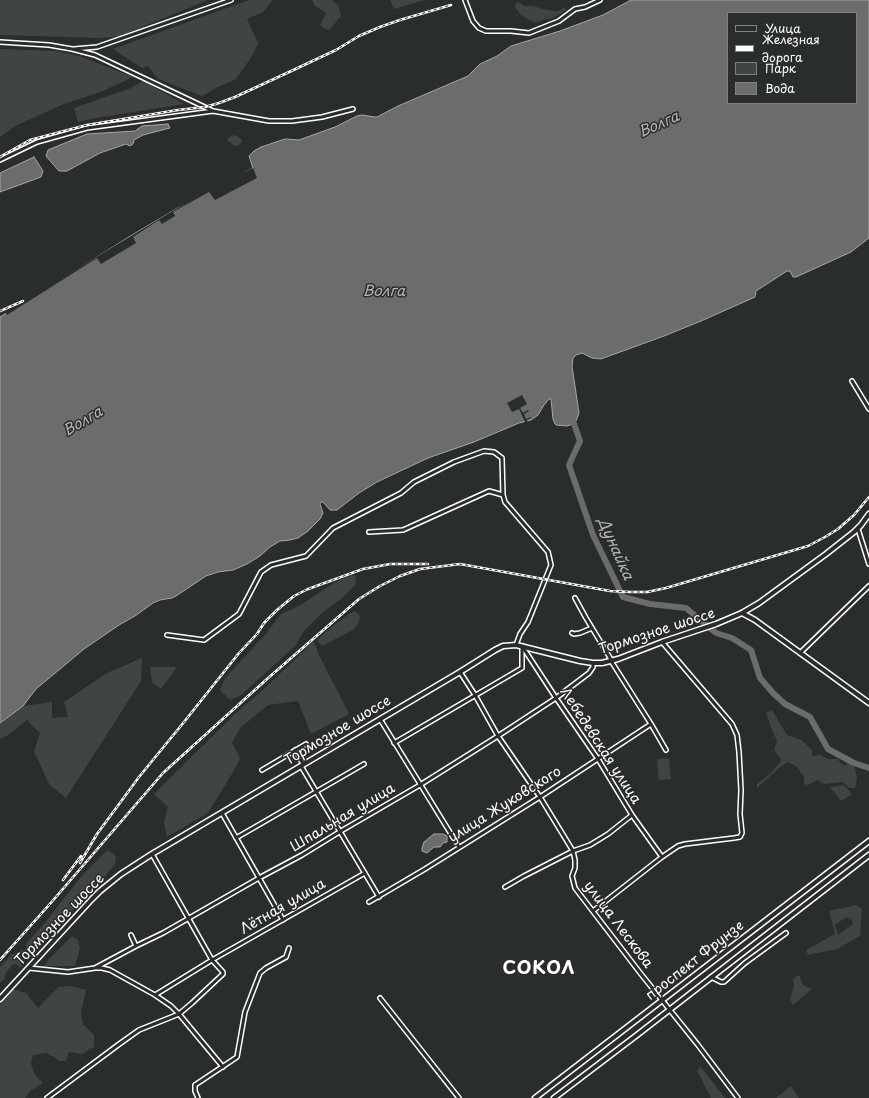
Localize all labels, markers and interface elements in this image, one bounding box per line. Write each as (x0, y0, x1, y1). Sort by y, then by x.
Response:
legend (727, 12, 857, 104)
text: Улица (765, 19, 801, 37)
text: Железная дорога (762, 30, 820, 66)
text: Парк (765, 59, 796, 77)
text: Вода (765, 79, 795, 97)
water label: Волга (636, 108, 682, 142)
water label: Волга (363, 283, 405, 301)
water label: Волга (60, 403, 106, 441)
water label: Дунайка (593, 515, 637, 583)
street label: Тормозное шоссе (597, 605, 717, 659)
street label: Лебедевская улица (556, 685, 644, 807)
street label: Тормозное шоссе (282, 693, 394, 769)
street label: улица Жуковского (445, 763, 565, 847)
street label: Шпальная улица (288, 780, 398, 856)
street label: Тормозное шоссе (12, 871, 108, 969)
street label: Лётная улица (237, 876, 329, 938)
street label: улица Лескова (580, 878, 656, 972)
street label: проспект Фрунзе (643, 918, 747, 1004)
district label: СОКОЛ (503, 958, 575, 980)

